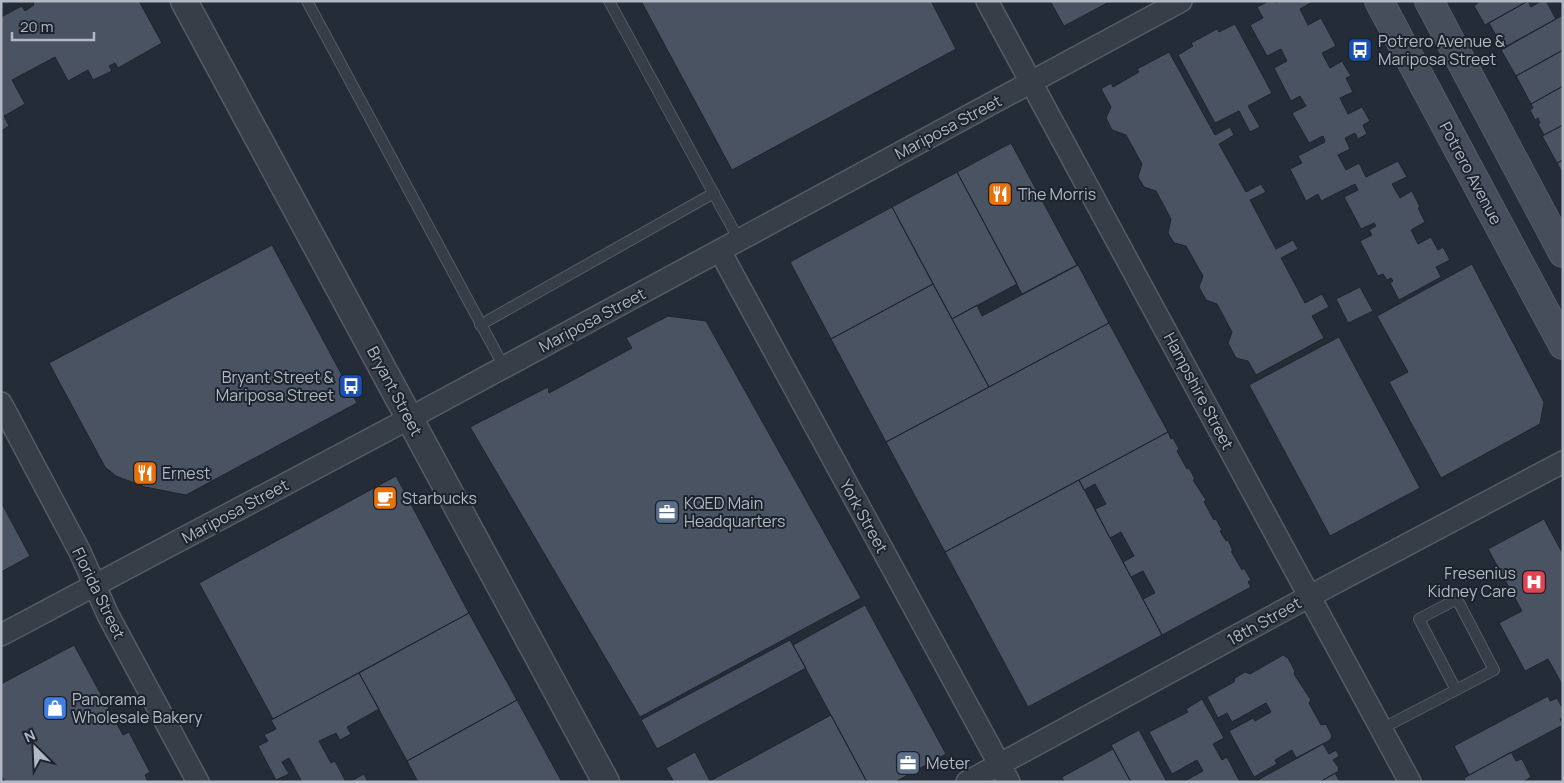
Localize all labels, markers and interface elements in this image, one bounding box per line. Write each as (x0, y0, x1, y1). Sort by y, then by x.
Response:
scale bar (12, 10, 95, 42)
text: 20 m (20, 16, 53, 37)
place label: Potrero Avenue & Mariposa Street (1378, 30, 1506, 70)
bus stop icon: Potrero Avenue & Mariposa Street (1347, 37, 1373, 63)
street label: Mariposa Street (891, 90, 1005, 164)
street label: Potrero Avenue (1435, 118, 1507, 228)
restaurant icon: The Morris (987, 181, 1013, 207)
place label: The Morris (1018, 183, 1096, 205)
street label: Mariposa Street (535, 283, 649, 357)
street label: Hampshire Street (1159, 329, 1239, 453)
street label: Bryant Street (362, 342, 428, 440)
place label: Bryant Street & Mariposa Street (216, 366, 335, 406)
bus stop icon: Bryant Street & Mariposa Street (338, 373, 364, 399)
restaurant icon: Ernest (132, 460, 158, 486)
place label: Ernest (162, 462, 211, 484)
street label: Mariposa Street (178, 474, 292, 548)
street label: York Street (835, 475, 893, 557)
cafe icon: Starbucks (372, 485, 398, 511)
place label: Starbucks (402, 487, 477, 509)
place label: KQED Main Headquarters (684, 492, 785, 532)
office icon: KQED Main Headquarters (654, 499, 680, 525)
street label: Florida Street (67, 544, 131, 642)
place label: Fresenius Kidney Care (1428, 562, 1516, 602)
hospital icon: Fresenius Kidney Care (1521, 569, 1547, 595)
street label: 18th Street (1223, 592, 1305, 650)
place label: Panorama Wholesale Bakery (72, 688, 203, 728)
shop icon: Panorama Wholesale Bakery (42, 695, 68, 721)
north arrow (10, 723, 60, 773)
text: N (21, 725, 38, 746)
office icon: Meter (895, 750, 921, 776)
place label: Meter (926, 752, 970, 774)

